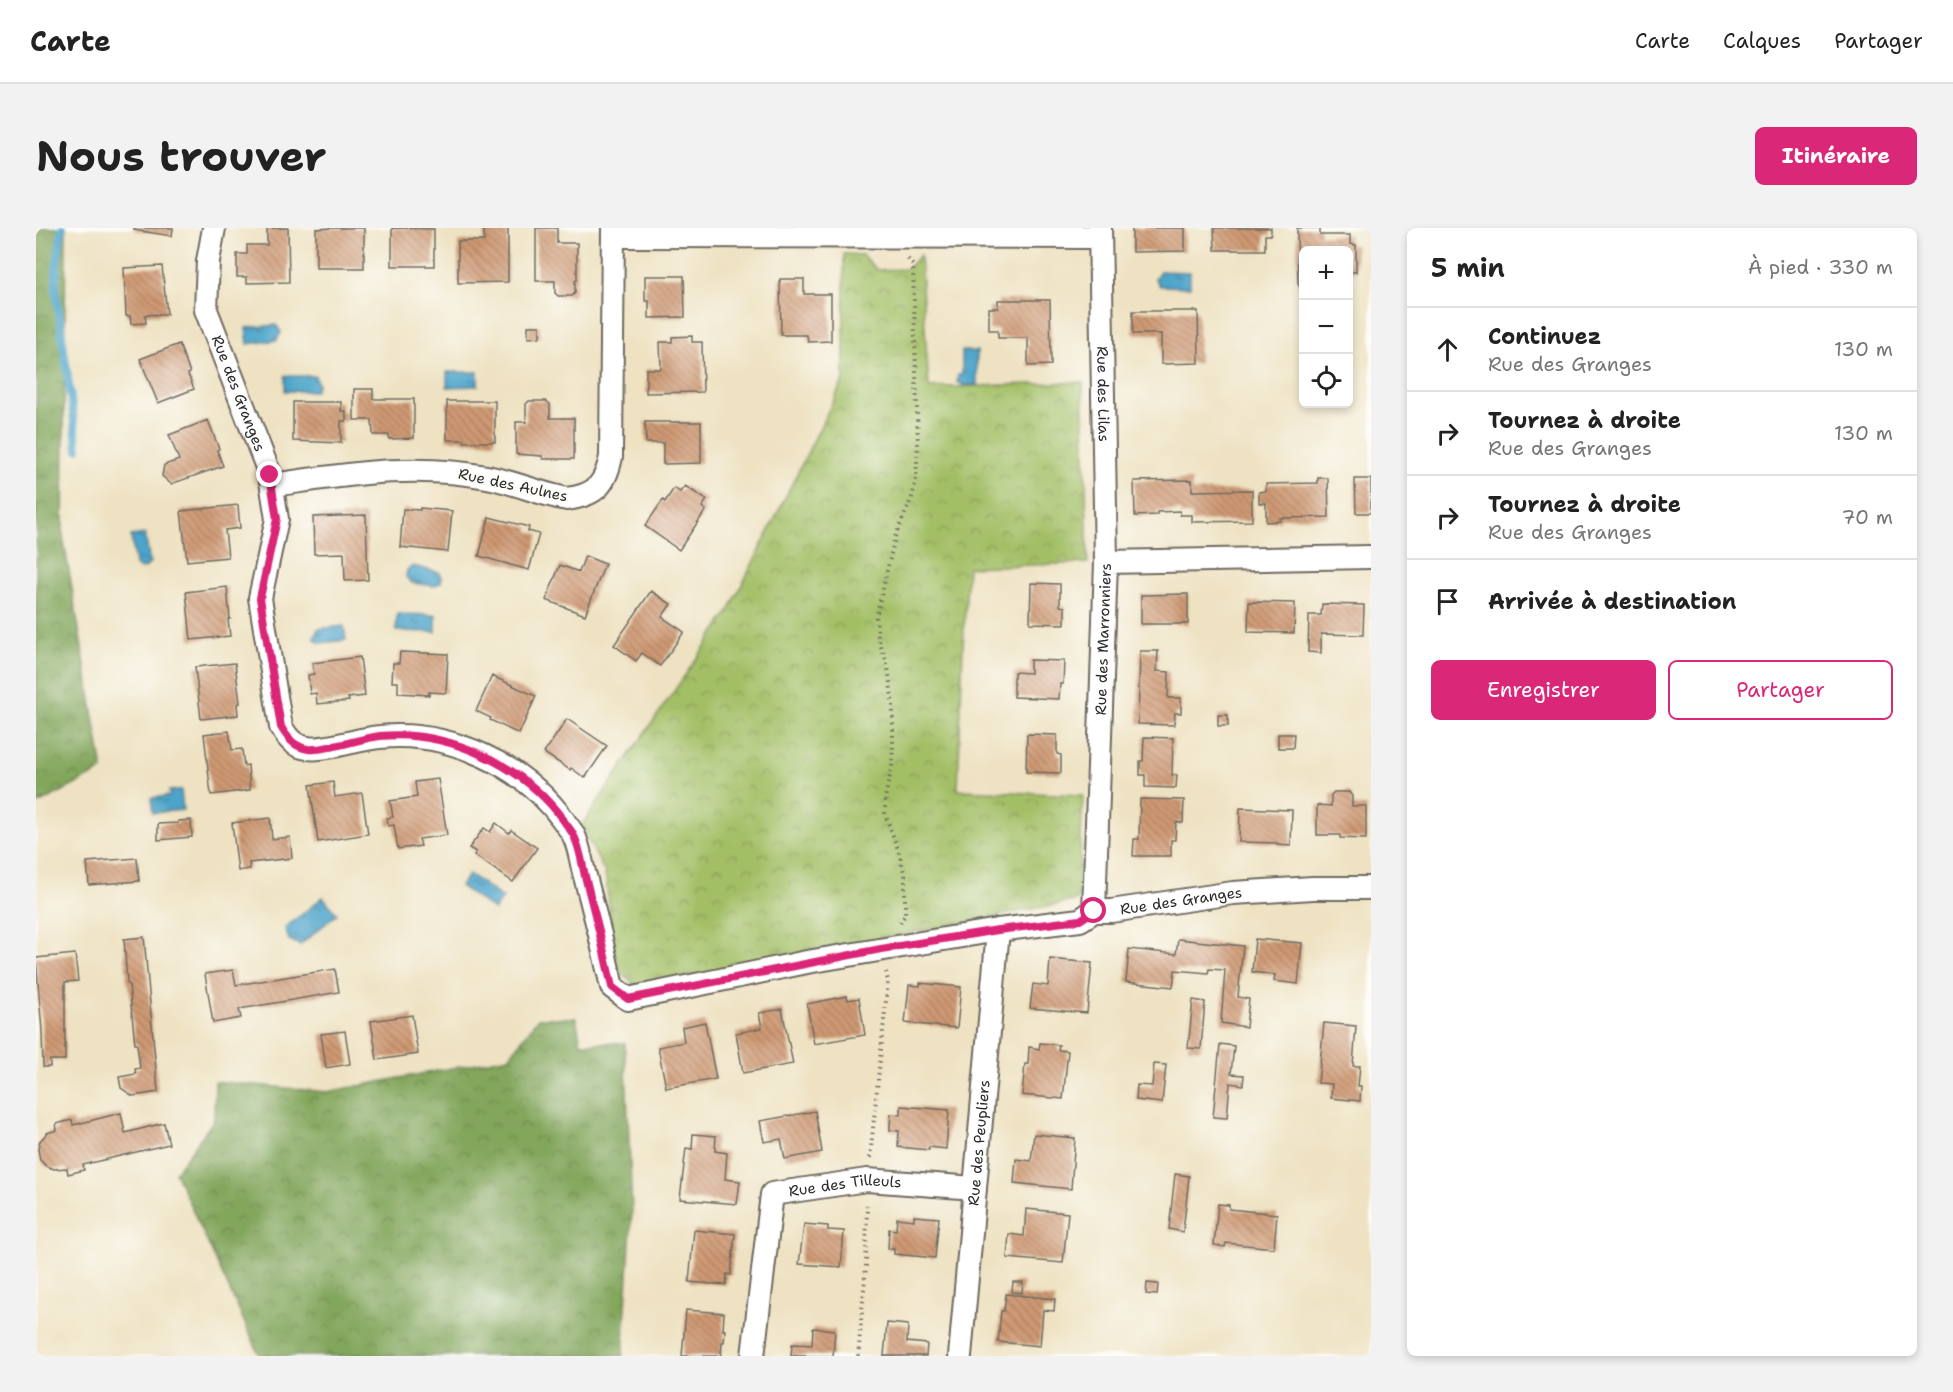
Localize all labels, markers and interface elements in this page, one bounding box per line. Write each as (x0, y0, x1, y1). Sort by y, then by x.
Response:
text: Carte (30, 22, 111, 60)
text: Carte (1635, 27, 1690, 55)
text: Calques (1723, 27, 1801, 55)
text: Partager (1834, 27, 1923, 55)
button: Itinéraire (1755, 127, 1917, 185)
text: Nous trouver (36, 128, 326, 184)
map controls (1299, 246, 1353, 408)
button: + (1299, 246, 1353, 300)
text: 5 min (1431, 250, 1505, 285)
text: À pied · 330 m (1748, 254, 1893, 280)
button: − (1299, 300, 1353, 354)
text: Continuez (1488, 322, 1601, 351)
street label: Rue des Granges (207, 332, 270, 454)
icon: ahead (1431, 333, 1464, 366)
text: 130 m (1834, 336, 1893, 362)
street label: Rue des Lilas (1092, 346, 1114, 442)
text: Rue des Granges (1488, 351, 1652, 377)
button: locate (1299, 354, 1353, 408)
text: Tournez à droite (1488, 406, 1681, 435)
icon: right (1431, 417, 1464, 450)
text: 130 m (1834, 420, 1893, 446)
text: Rue des Granges (1488, 435, 1652, 461)
route end (256, 461, 282, 487)
street label: Rue des Aulnes (456, 464, 570, 506)
text: Tournez à droite (1488, 490, 1681, 519)
icon: right (1431, 501, 1464, 534)
text: 70 m (1841, 504, 1893, 530)
text: Rue des Granges (1488, 519, 1652, 545)
street label: Rue des Marronniers (1091, 563, 1116, 716)
icon: arrive (1431, 585, 1464, 618)
text: Arrivée à destination (1488, 587, 1736, 616)
button: Enregistrer (1431, 660, 1656, 720)
button: Partager (1668, 660, 1893, 720)
street label: Rue des Granges (1119, 882, 1243, 920)
route start (1080, 897, 1106, 923)
street label: Rue des Peupliers (963, 1079, 995, 1207)
street label: Rue des Tilleuls (787, 1170, 902, 1201)

